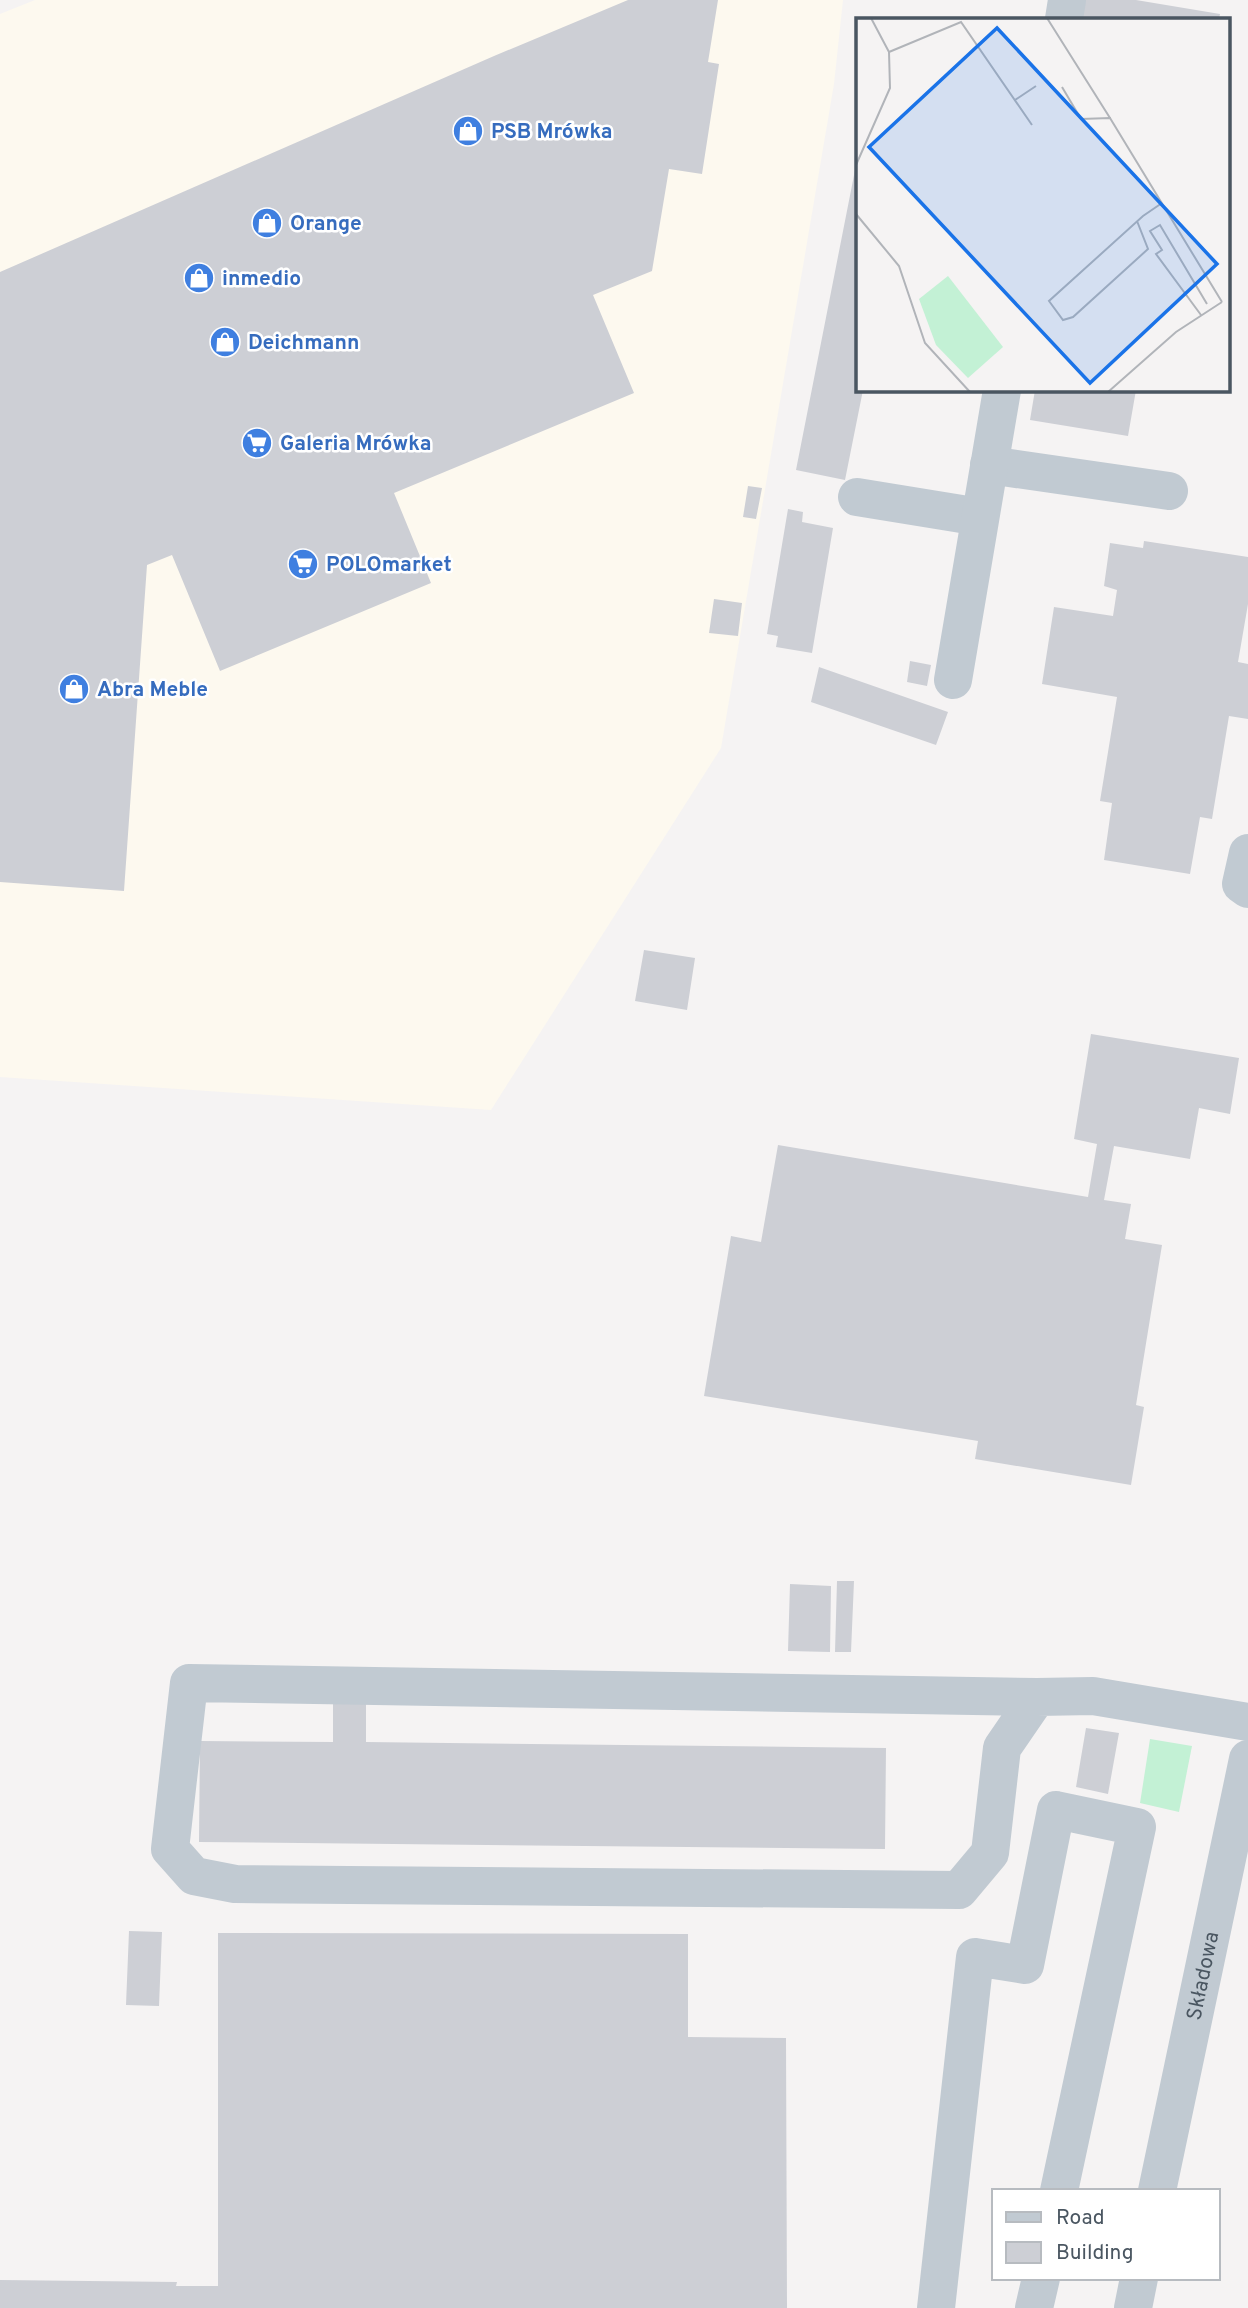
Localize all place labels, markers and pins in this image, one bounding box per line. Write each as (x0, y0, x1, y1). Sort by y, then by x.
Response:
shop icon: PSB Mrówka (451, 114, 485, 148)
place label: PSB Mrówka (491, 119, 613, 146)
shop icon: Orange (250, 206, 284, 240)
place label: Orange (290, 211, 362, 238)
shop icon: inmedio (182, 261, 216, 295)
place label: inmedio (222, 266, 301, 293)
shop icon: Deichmann (208, 325, 242, 359)
place label: Deichmann (248, 330, 359, 357)
supermarket icon: Galeria Mrówka (240, 426, 274, 460)
place label: Galeria Mrówka (280, 431, 431, 458)
supermarket icon: POLOmarket (286, 547, 320, 581)
place label: POLOmarket (326, 552, 452, 579)
shop icon: Abra Meble (57, 672, 91, 706)
place label: Abra Meble (97, 677, 208, 704)

